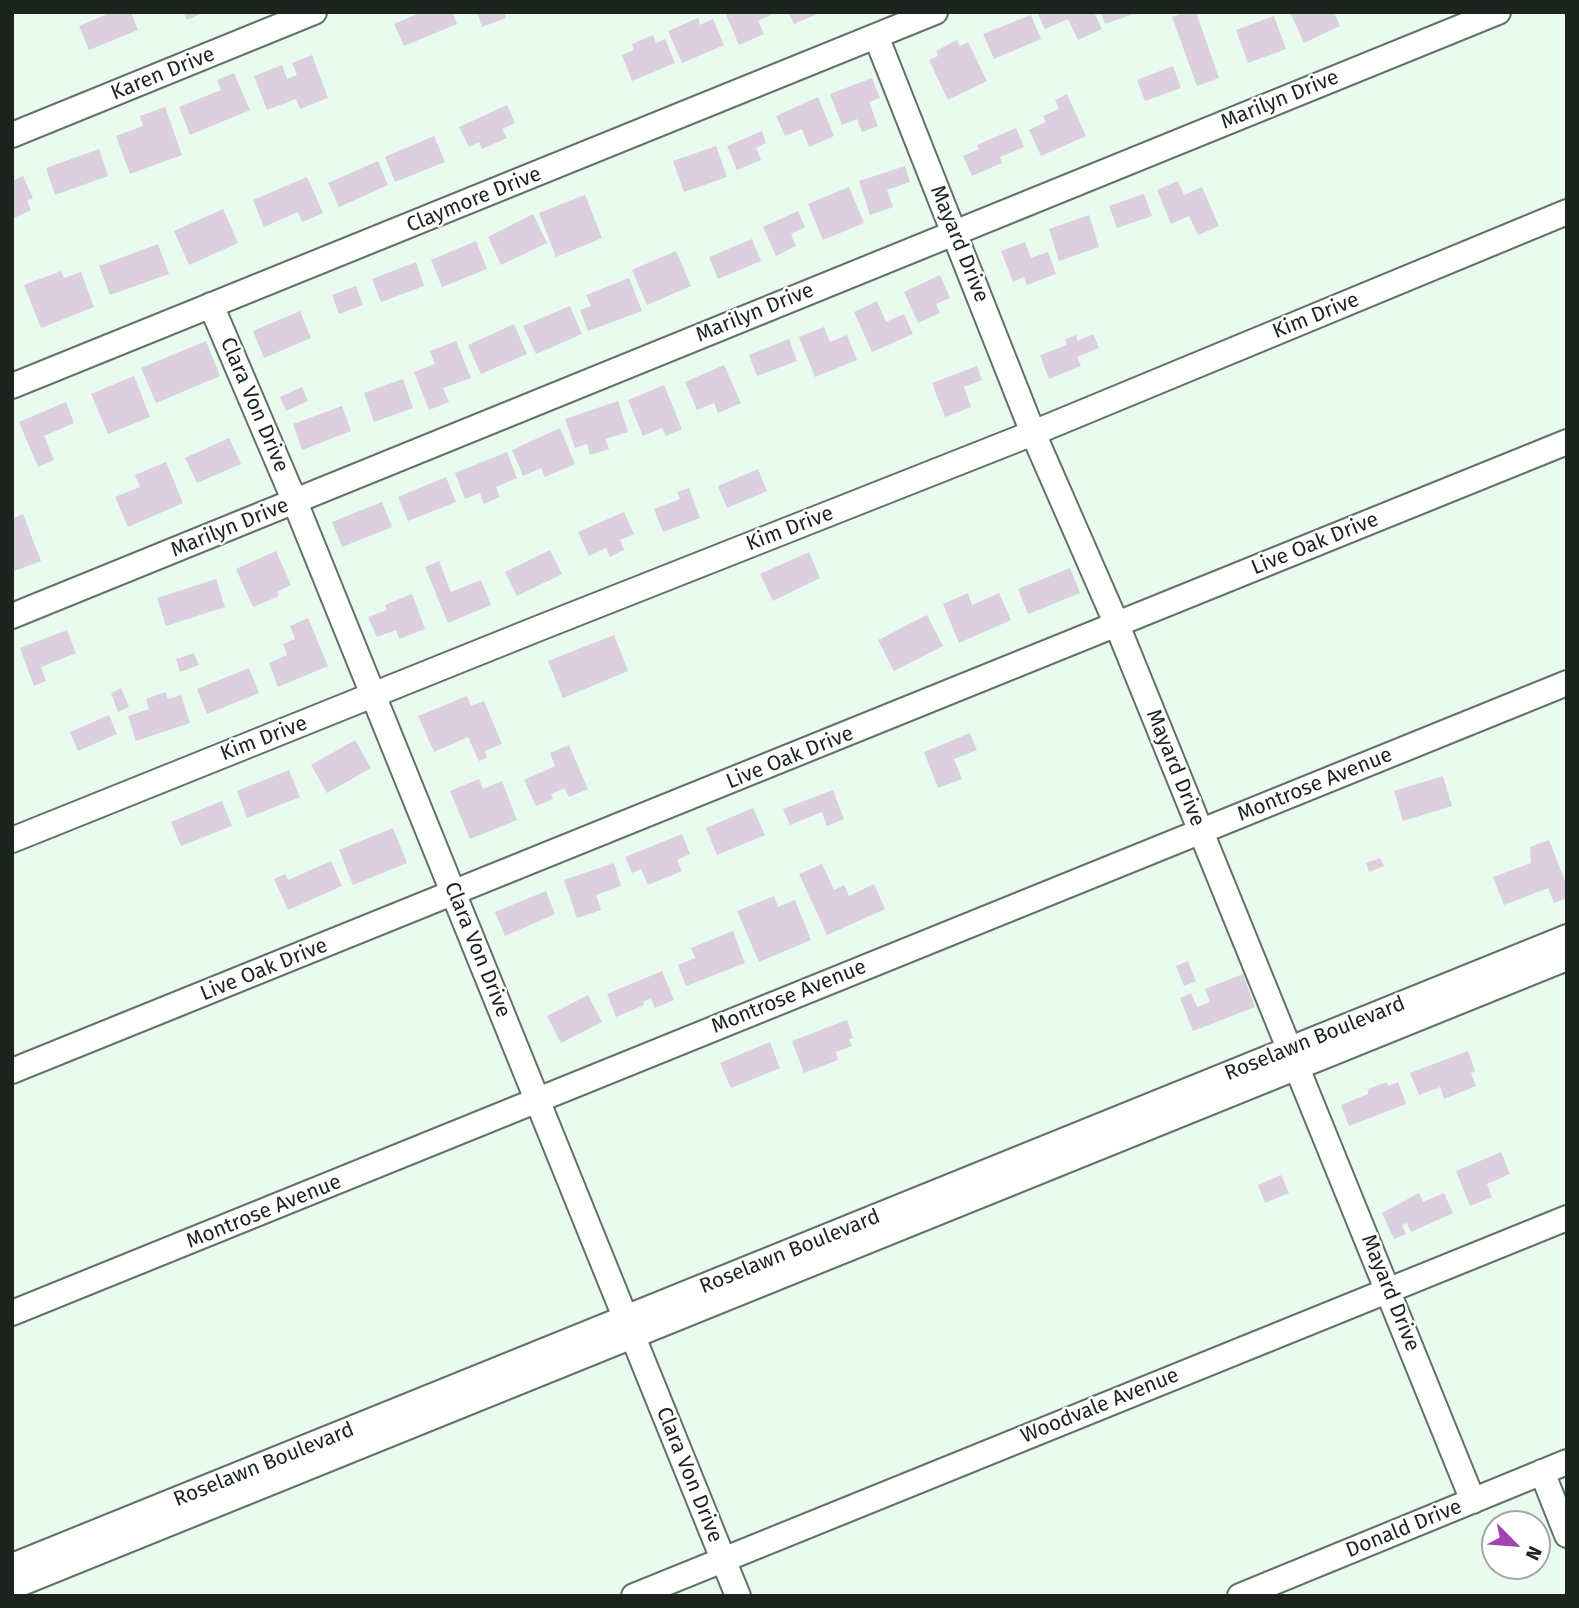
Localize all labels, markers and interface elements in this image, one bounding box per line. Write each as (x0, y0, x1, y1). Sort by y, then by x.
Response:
street label: Karen Drive (107, 42, 219, 106)
street label: Marilyn Drive (1217, 65, 1343, 135)
street label: Claymore Drive (403, 162, 545, 238)
street label: Mayard Drive (924, 182, 994, 306)
street label: Marilyn Drive (692, 278, 818, 348)
street label: Kim Drive (1269, 287, 1363, 345)
street label: Clara Von Drive (214, 334, 294, 476)
street label: Marilyn Drive (167, 493, 293, 563)
street label: Kim Drive (743, 501, 837, 557)
street label: Live Oak Drive (1248, 507, 1382, 581)
street label: Mayard Drive (1140, 706, 1210, 830)
street label: Kim Drive (217, 711, 311, 767)
street label: Live Oak Drive (723, 721, 857, 795)
street label: Montrose Avenue (1234, 742, 1396, 828)
street label: Clara Von Drive (438, 879, 516, 1021)
street label: Live Oak Drive (197, 933, 331, 1007)
street label: Montrose Avenue (708, 954, 870, 1040)
street label: Roselawn Boulevard (1221, 991, 1409, 1087)
street label: Montrose Avenue (183, 1169, 345, 1255)
street label: Roselawn Boulevard (696, 1204, 884, 1300)
street label: Mayard Drive (1355, 1231, 1425, 1355)
street label: Woodvale Avenue (1017, 1363, 1183, 1449)
street label: Clara Von Drive (650, 1404, 728, 1546)
street label: Roselawn Boulevard (170, 1417, 358, 1513)
street label: Donald Drive (1342, 1494, 1466, 1564)
north arrow (1481, 1510, 1551, 1580)
text: N (1521, 1543, 1547, 1564)

